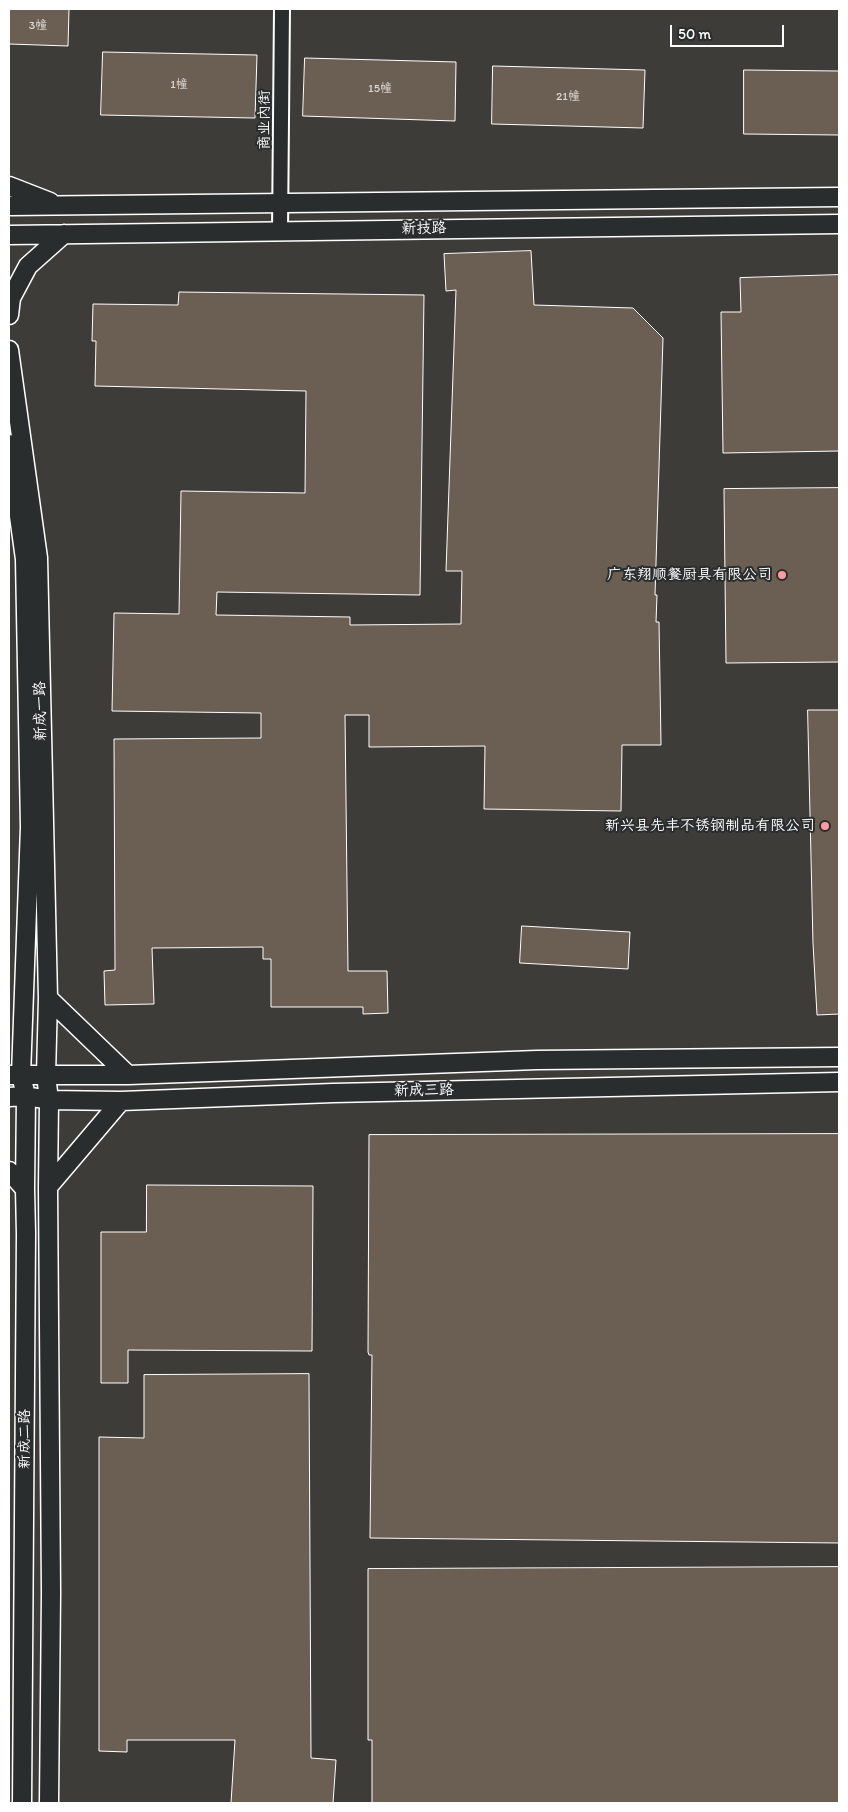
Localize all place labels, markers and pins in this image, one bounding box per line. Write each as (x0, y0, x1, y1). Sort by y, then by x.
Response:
place label: 广东翔顺餐厨具有限公司 (607, 566, 772, 584)
marker: 广东翔顺餐厨具有限公司 (776, 569, 788, 581)
place label: 新兴县先丰不锈钢制品有限公司 (605, 817, 815, 835)
marker: 新兴县先丰不锈钢制品有限公司 (819, 820, 831, 832)

